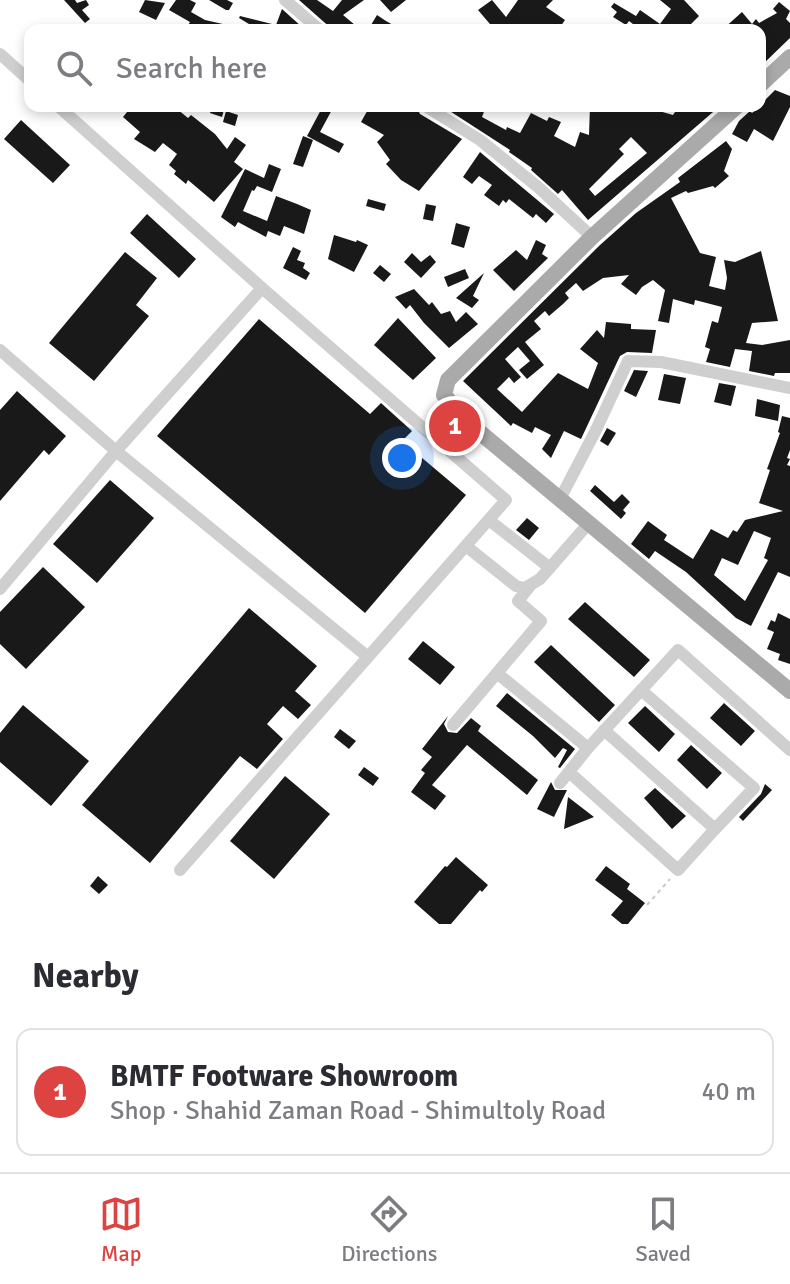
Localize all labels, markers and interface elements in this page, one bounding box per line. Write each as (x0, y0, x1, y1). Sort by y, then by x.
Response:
search box (24, 24, 766, 112)
icon: search (52, 46, 96, 90)
text: Search here (116, 50, 267, 87)
pin: 1 (429, 396, 481, 456)
your location (382, 438, 422, 478)
text: Nearby (32, 955, 139, 997)
text: BMTF Footware Showroom (110, 1058, 458, 1095)
text: 1 (53, 1076, 67, 1108)
text: 40 m (701, 1076, 756, 1108)
text: Shop · Shahid Zaman Road - Shimultoly Road (110, 1095, 606, 1127)
tab: Map (99, 1192, 143, 1267)
tab: Directions (341, 1192, 437, 1267)
tab: Saved (636, 1192, 691, 1267)

